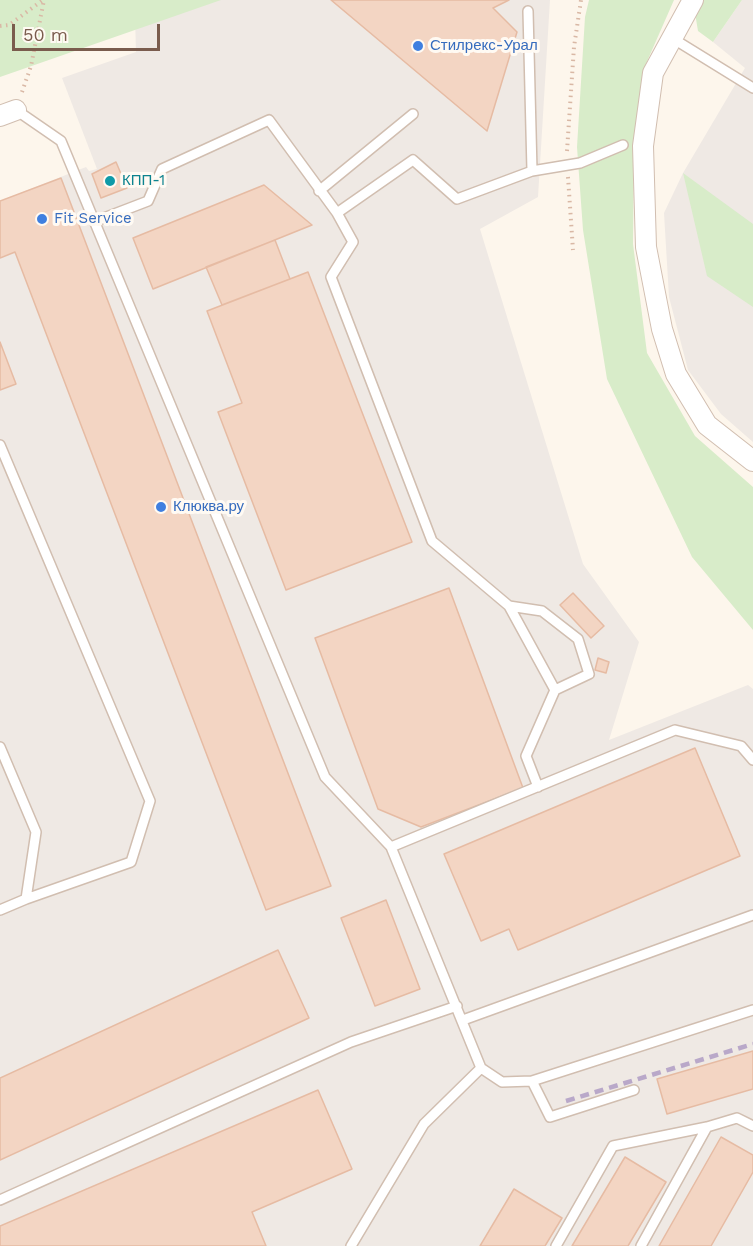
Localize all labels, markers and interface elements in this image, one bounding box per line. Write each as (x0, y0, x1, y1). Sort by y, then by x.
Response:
scale bar (15, 12, 164, 50)
text: 50 m (23, 24, 68, 45)
place label: Стилрекс-Урал (430, 37, 538, 55)
marker: Стилрекс-Урал (411, 39, 425, 53)
place label: КПП-1 (122, 172, 165, 190)
marker: КПП-1 (103, 174, 117, 188)
place label: Fit Service (54, 210, 132, 228)
marker: Fit Service (35, 212, 49, 226)
place label: Клюква.ру (173, 498, 244, 516)
marker: Клюква.ру (154, 500, 168, 514)

